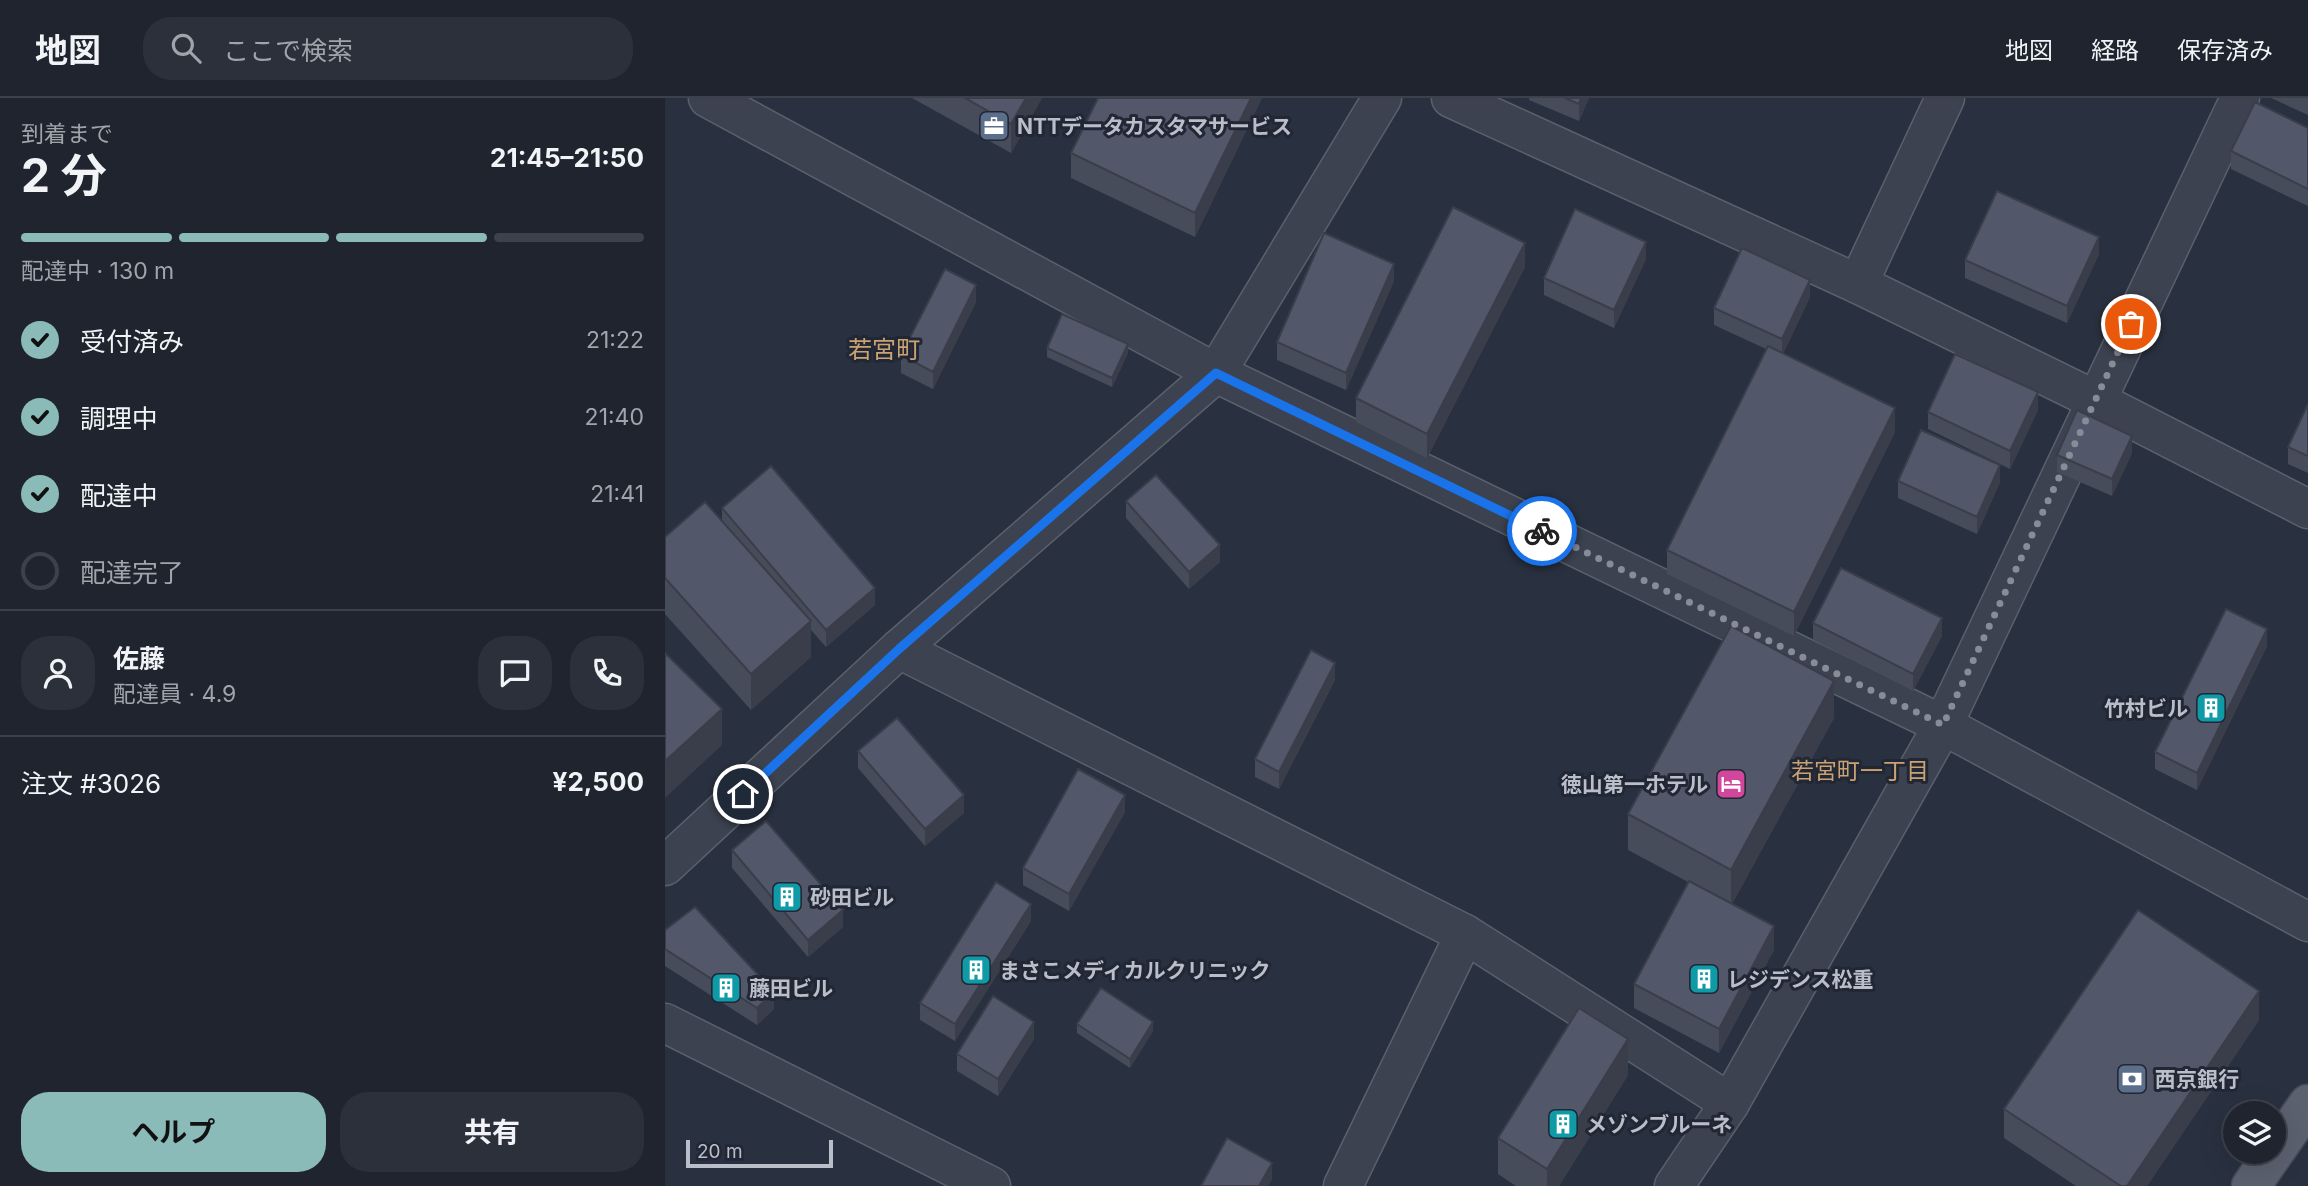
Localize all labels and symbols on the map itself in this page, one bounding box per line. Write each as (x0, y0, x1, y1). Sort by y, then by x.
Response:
office icon: NTTデータカスタマサービス (977, 109, 1011, 143)
place label: NTTデータカスタマサービス (1017, 114, 1292, 139)
pin (2101, 294, 2161, 354)
district label: 若宮町 (848, 335, 920, 364)
courier (1507, 496, 1577, 566)
building icon: 竹村ビル (2194, 691, 2228, 725)
place label: 竹村ビル (2104, 696, 2188, 721)
district label: 若宮町一丁目 (1791, 757, 1929, 785)
pin (713, 764, 773, 824)
hotel icon: 徳山第一ホテル (1714, 767, 1748, 801)
place label: 徳山第一ホテル (1561, 772, 1708, 797)
building icon: 砂田ビル (770, 880, 804, 914)
place label: 砂田ビル (810, 885, 894, 910)
building icon: まさこメディカルクリニック (959, 953, 993, 987)
place label: まさこメディカルクリニック (999, 958, 1271, 983)
building icon: レジデンス松重 (1687, 962, 1721, 996)
place label: レジデンス松重 (1727, 967, 1874, 992)
building icon: 藤田ビル (709, 971, 743, 1005)
place label: 藤田ビル (749, 976, 833, 1001)
bank icon: 西京銀行 (2115, 1062, 2149, 1096)
place label: 西京銀行 (2155, 1067, 2239, 1092)
building icon: メゾンブルーネ (1546, 1107, 1580, 1141)
place label: メゾンブルーネ (1586, 1112, 1732, 1137)
scale bar (686, 1137, 833, 1169)

